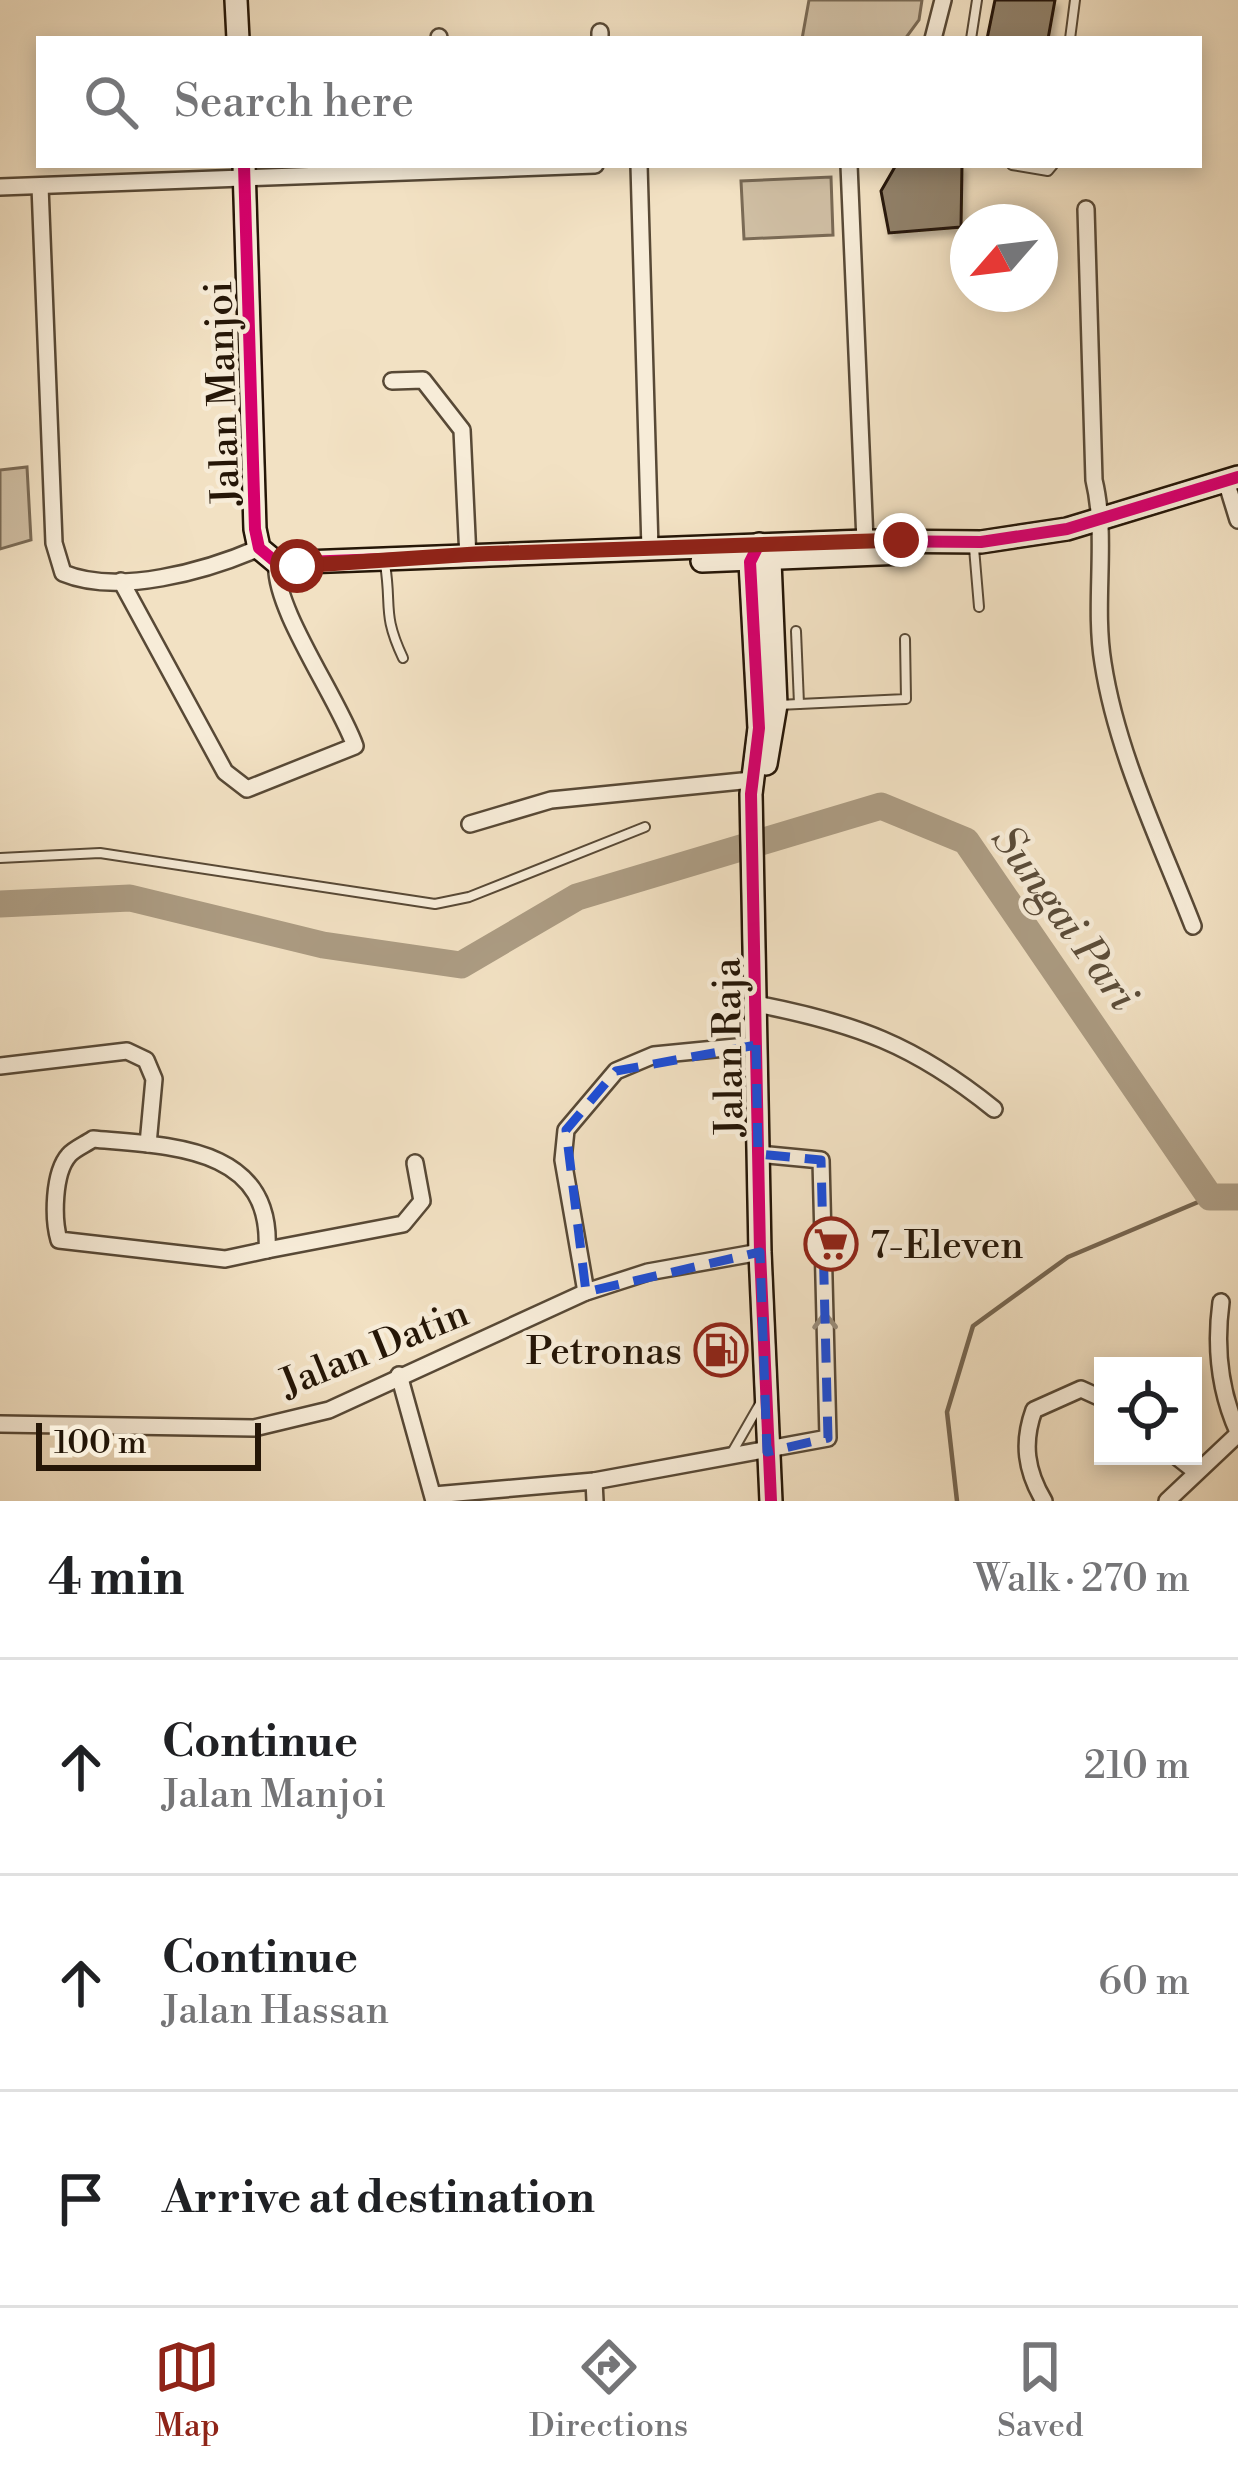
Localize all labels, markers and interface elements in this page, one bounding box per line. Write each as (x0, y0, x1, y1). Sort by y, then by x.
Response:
search box (36, 36, 1202, 168)
icon: search (78, 69, 144, 135)
text: Search here (174, 74, 414, 131)
north arrow (950, 204, 1058, 312)
street label: Jalan Manjoi (195, 280, 252, 508)
route end (874, 513, 928, 567)
route start (270, 539, 324, 593)
water label: Sungai Pari (979, 816, 1149, 1022)
street label: Jalan Raja (703, 957, 756, 1139)
supermarket icon: 7-Eleven (803, 1216, 859, 1272)
place label: 7-Eleven (870, 1222, 1024, 1271)
street label: Jalan Datin (272, 1289, 476, 1410)
one-way arrow (813, 1311, 839, 1330)
fuel station icon: Petronas (693, 1322, 749, 1378)
place label: Petronas (526, 1328, 682, 1377)
map controls (1094, 1357, 1202, 1465)
button: locate (1094, 1357, 1202, 1465)
scale bar (36, 1417, 261, 1470)
text: 100 m (54, 1423, 147, 1464)
text: 4 min (48, 1547, 184, 1611)
text: Walk · 270 m (974, 1555, 1190, 1604)
text: Continue (162, 1714, 358, 1771)
icon: ahead (48, 1734, 114, 1800)
text: 210 m (1084, 1742, 1190, 1791)
text: Jalan Manjoi (162, 1771, 386, 1820)
text: Continue (162, 1930, 358, 1987)
icon: ahead (48, 1950, 114, 2016)
text: 60 m (1098, 1958, 1190, 2007)
text: Jalan Hassan (162, 1987, 389, 2036)
icon: arrive (48, 2166, 114, 2232)
text: Arrive at destination (162, 2170, 595, 2227)
tab: Map (154, 2334, 220, 2447)
tab: Directions (529, 2334, 688, 2447)
tab: Saved (997, 2334, 1084, 2447)

